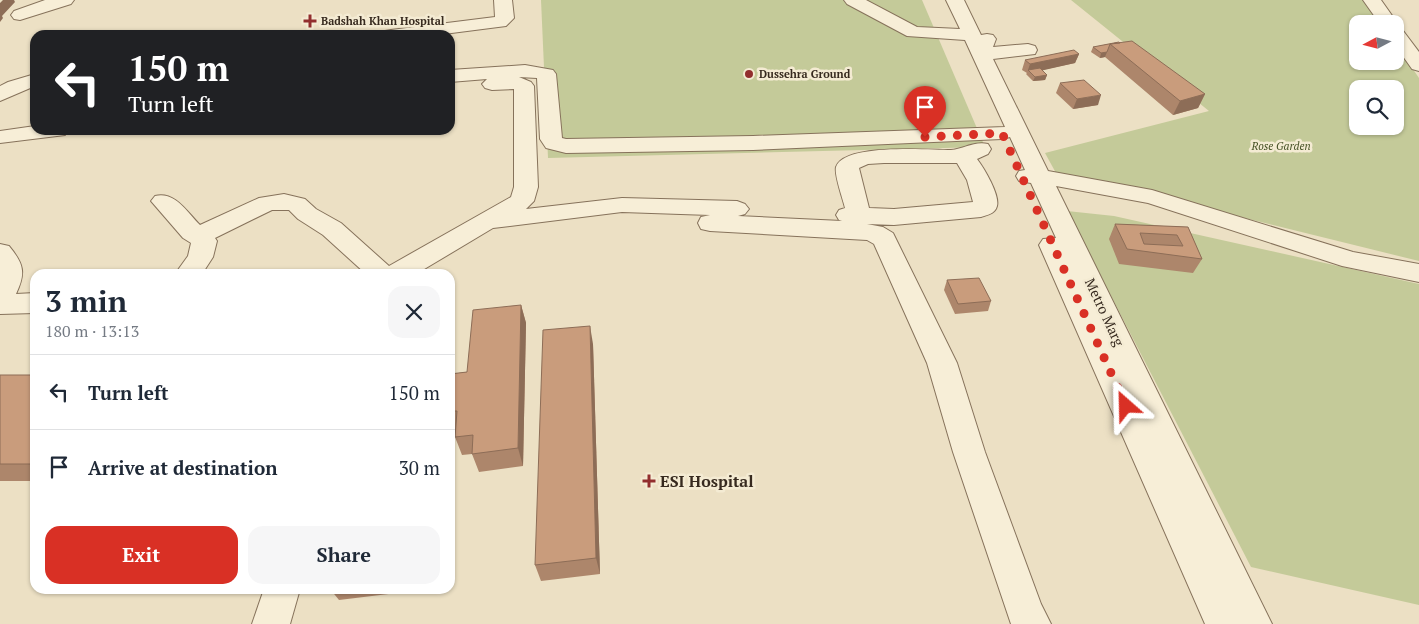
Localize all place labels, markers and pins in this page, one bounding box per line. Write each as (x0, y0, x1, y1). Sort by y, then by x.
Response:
marker: Badshah Khan Hospital (303, 14, 317, 28)
place label: Badshah Khan Hospital (321, 14, 445, 28)
place label: Dussehra Ground (759, 67, 851, 81)
marker: Dussehra Ground (743, 68, 755, 80)
pin (904, 86, 946, 137)
place label: ESI Hospital (660, 470, 754, 492)
marker: ESI Hospital (642, 474, 656, 488)

